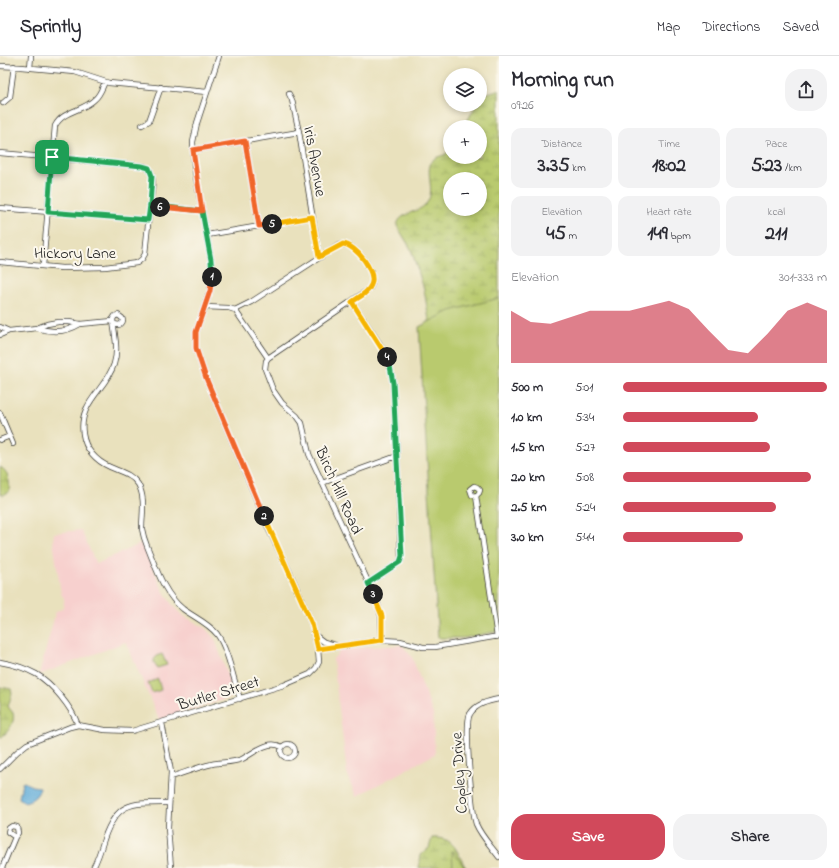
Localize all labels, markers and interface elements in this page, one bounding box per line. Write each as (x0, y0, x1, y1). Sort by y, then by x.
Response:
text: Sprintly (20, 14, 81, 41)
text: Map (657, 17, 680, 38)
text: Directions (702, 17, 760, 38)
text: Saved (782, 17, 819, 38)
text: Morning run (511, 65, 614, 97)
map controls (443, 68, 487, 216)
button: layers (443, 68, 487, 112)
button: share (785, 69, 827, 111)
text: 09:26 (511, 96, 534, 115)
button: + (443, 120, 487, 164)
street label: Iris Avenue (296, 124, 332, 199)
text: Distance (541, 136, 582, 152)
text: Time (658, 136, 680, 152)
text: Pace (766, 136, 787, 152)
pin (35, 140, 69, 174)
icon: arrive (41, 146, 63, 168)
text: 3.35 (538, 152, 570, 181)
text: 18:02 (652, 152, 686, 181)
text: 5:23 (751, 152, 782, 181)
text: km (570, 160, 586, 176)
text: /km (782, 160, 802, 176)
button: − (443, 172, 487, 216)
pin: 6 (150, 197, 170, 217)
text: 6 (158, 199, 162, 215)
text: Elevation (541, 204, 582, 220)
text: Heart rate (646, 204, 692, 220)
text: kcal (768, 204, 785, 220)
pin: 5 (262, 214, 282, 234)
text: 5 (269, 216, 275, 232)
text: 45 (546, 220, 566, 249)
text: 149 (647, 220, 668, 249)
text: 211 (765, 220, 788, 249)
text: m (566, 228, 577, 244)
text: bpm (668, 228, 691, 244)
street label: Hickory Lane (34, 242, 117, 266)
pin: 1 (202, 267, 222, 287)
text: Elevation (511, 268, 559, 287)
text: 301–333 m (779, 268, 827, 287)
text: 1 (210, 269, 214, 285)
pin: 4 (377, 347, 397, 367)
text: 4 (385, 349, 389, 365)
text: 500 m (511, 378, 543, 397)
text: 5:01 (575, 378, 593, 397)
text: 1.0 km (511, 408, 542, 427)
text: 5:34 (575, 408, 594, 427)
text: 1.5 km (511, 438, 544, 457)
text: 5:27 (575, 438, 595, 457)
street label: Birch Hill Road (308, 442, 368, 538)
text: 2.0 km (511, 468, 545, 487)
text: 5:08 (575, 468, 594, 487)
text: 2.5 km (511, 498, 547, 517)
text: 5:24 (575, 498, 595, 517)
pin: 2 (254, 506, 274, 526)
text: 2 (261, 508, 267, 524)
text: 3.0 km (511, 528, 544, 547)
text: 5:44 (575, 528, 594, 547)
pin: 3 (363, 584, 383, 604)
text: 3 (371, 586, 375, 602)
street label: Butler Street (174, 670, 263, 718)
street label: Copley Drive (445, 731, 475, 814)
button: Save (511, 814, 665, 860)
button: Share (673, 814, 827, 860)

